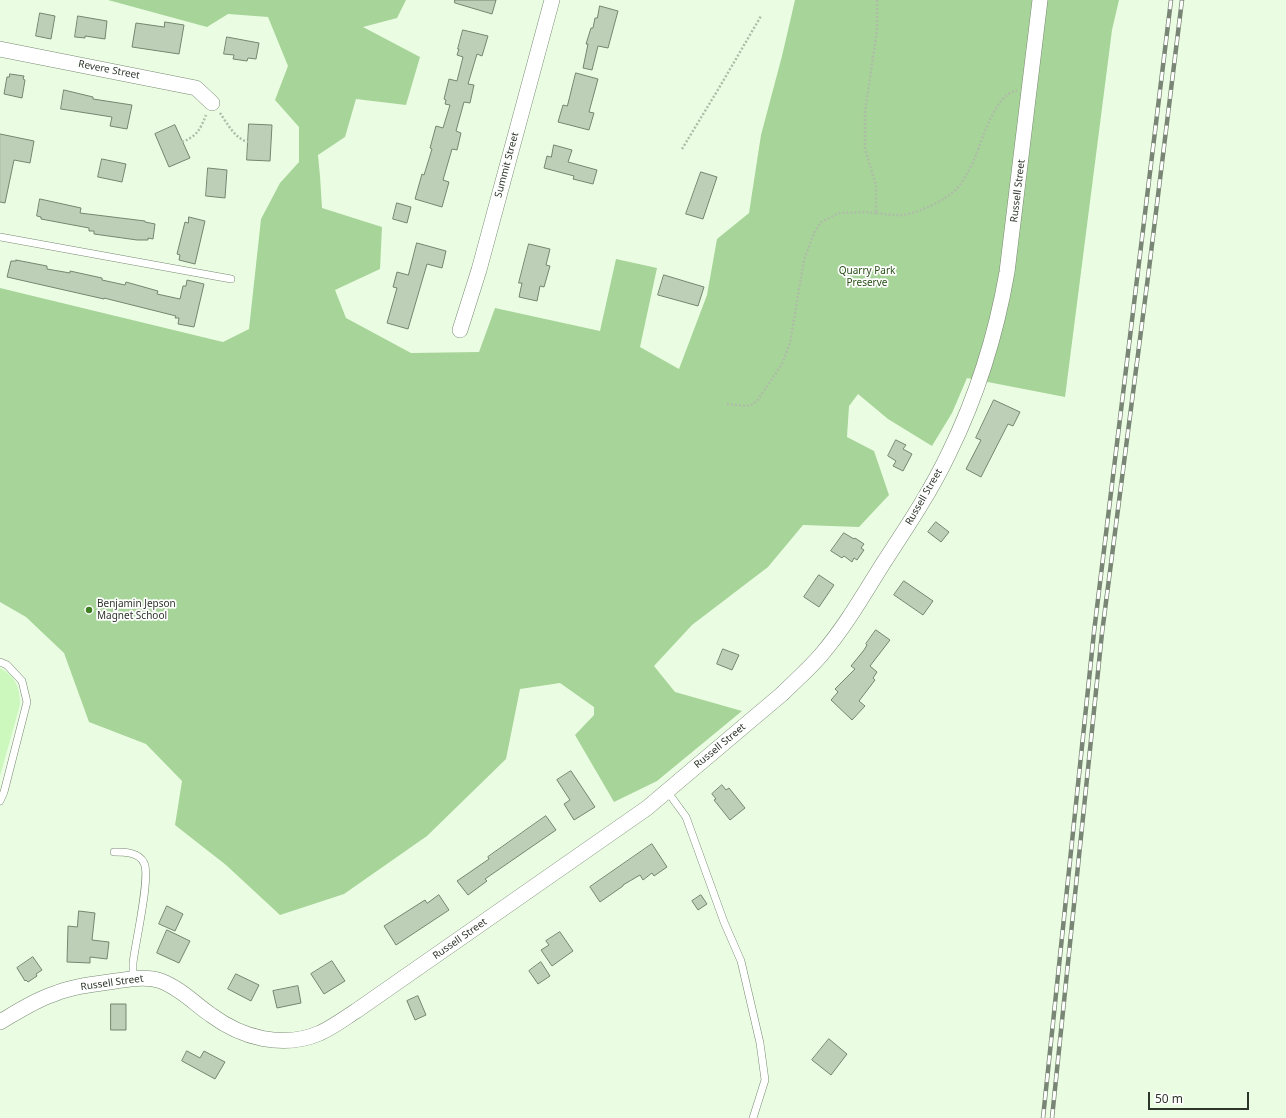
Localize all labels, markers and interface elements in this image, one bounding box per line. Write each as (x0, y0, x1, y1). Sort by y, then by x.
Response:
street label: Revere Street (77, 58, 141, 82)
street label: Summit Street (493, 131, 521, 199)
street label: Russell Street (1008, 159, 1028, 223)
park label: Quarry Park Preserve (839, 265, 895, 288)
street label: Russell Street (903, 467, 945, 527)
place label: Benjamin Jepson Magnet School (97, 598, 176, 622)
marker: Benjamin Jepson Magnet School (84, 605, 94, 615)
street label: Russell Street (692, 721, 748, 771)
street label: Russell Street (431, 916, 489, 962)
street label: Russell Street (80, 973, 144, 993)
scale bar (1150, 1084, 1251, 1110)
text: 50 m (1155, 1090, 1183, 1107)

